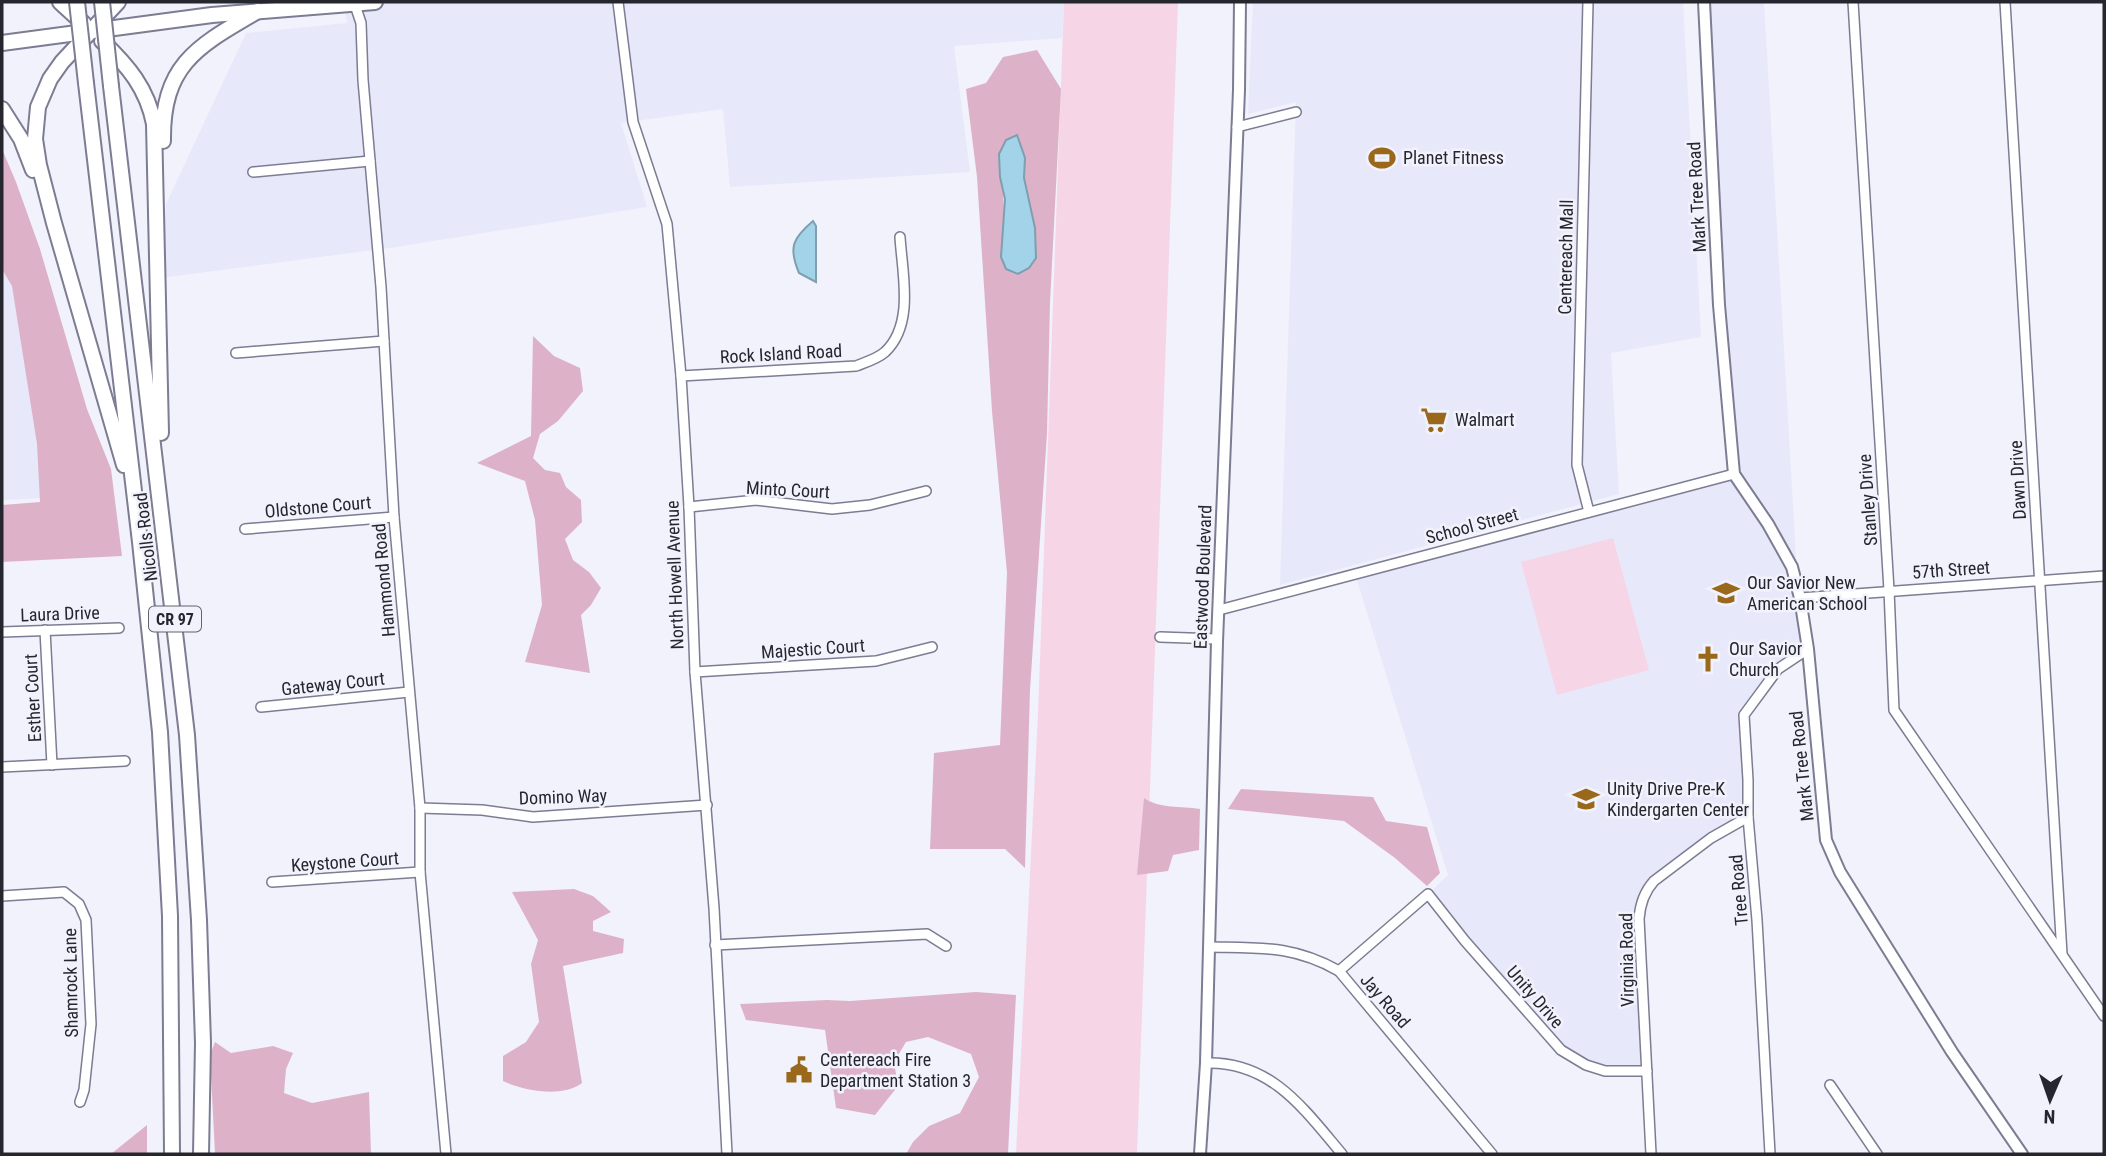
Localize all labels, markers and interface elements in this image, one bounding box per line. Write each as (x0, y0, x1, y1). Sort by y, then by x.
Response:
street label: Mark Tree Road (1683, 141, 1710, 253)
sports icon: Planet Fitness (1367, 143, 1397, 173)
place label: Planet Fitness (1403, 147, 1504, 168)
street label: Centereach Mall (1554, 199, 1577, 315)
street label: Rock Island Road (719, 340, 843, 367)
supermarket icon: Walmart (1419, 405, 1449, 435)
place label: Walmart (1455, 409, 1515, 430)
street label: Dawn Drive (2005, 440, 2030, 520)
street label: Stanley Drive (1854, 453, 1881, 547)
street label: Minto Court (746, 477, 830, 502)
street label: Nicolls Road (130, 491, 161, 583)
street label: Oldstone Court (264, 491, 372, 522)
street label: North Howell Avenue (661, 500, 688, 650)
street label: School Street (1423, 503, 1520, 548)
street label: Eastwood Boulevard (1189, 504, 1216, 650)
street label: Hammond Road (368, 522, 399, 638)
street label: 57th Street (1911, 556, 1991, 583)
place label: Our Savior New American School (1747, 572, 1867, 614)
school or university icon: Our Savior New American School (1711, 578, 1741, 608)
street label: Laura Drive (20, 602, 100, 625)
road number: CR 97 (149, 606, 201, 632)
street label: Majestic Court (760, 634, 866, 663)
place label: Our Savior Church (1729, 638, 1803, 680)
church icon: Our Savior Church (1693, 644, 1723, 674)
street label: Esther Court (20, 653, 45, 743)
street label: Gateway Court (280, 668, 386, 699)
street label: Mark Tree Road (1785, 710, 1818, 822)
place label: Unity Drive Pre-K Kindergarten Center (1607, 778, 1750, 820)
street label: Domino Way (518, 784, 608, 809)
school or university icon: Unity Drive Pre-K Kindergarten Center (1571, 784, 1601, 814)
street label: Keystone Court (290, 847, 400, 876)
street label: Tree Road (1725, 854, 1752, 926)
street label: Virginia Road (1615, 913, 1638, 1007)
street label: Shamrock Lane (59, 928, 82, 1038)
street label: Unity Drive (1503, 961, 1568, 1032)
street label: Jay Road (1356, 969, 1415, 1032)
place label: Centereach Fire Department Station 3 (820, 1049, 971, 1091)
public building icon: Centereach Fire Department Station 3 (784, 1055, 814, 1085)
north arrow (2015, 1065, 2085, 1135)
text: N (2043, 1105, 2056, 1128)

